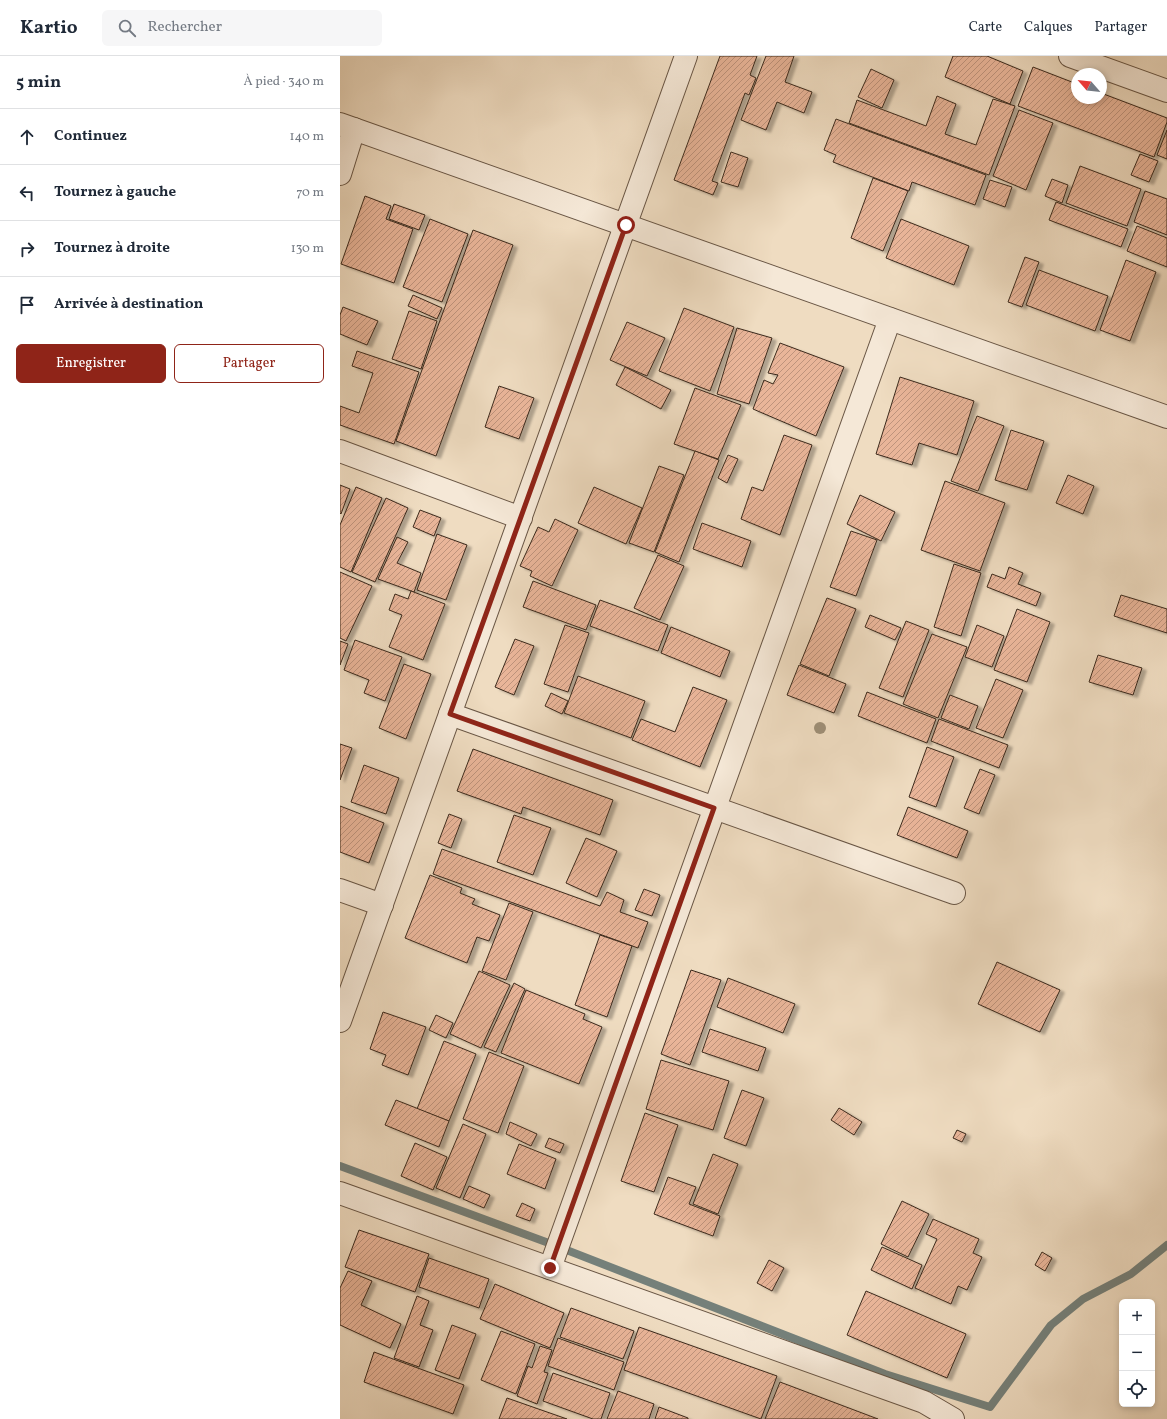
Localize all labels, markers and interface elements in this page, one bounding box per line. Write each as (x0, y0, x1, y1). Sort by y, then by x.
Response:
search box (102, 10, 382, 46)
text: Kartio (20, 15, 78, 41)
icon: search (116, 17, 138, 39)
text: Rechercher (148, 17, 222, 38)
text: Carte (969, 18, 1002, 37)
text: Calques (1024, 18, 1072, 37)
text: Partager (1094, 18, 1147, 37)
north arrow (1071, 68, 1107, 104)
text: 5 min (16, 71, 61, 94)
text: À pied · 340 m (244, 73, 324, 91)
icon: ahead (16, 126, 38, 148)
text: Continuez (54, 126, 127, 147)
text: 140 m (290, 128, 324, 146)
icon: left (16, 182, 38, 204)
text: Tournez à gauche (54, 182, 176, 203)
text: 70 m (296, 184, 324, 202)
route start (617, 216, 635, 234)
icon: right (16, 238, 38, 260)
text: Tournez à droite (54, 238, 170, 259)
text: 130 m (291, 240, 324, 258)
icon: arrive (16, 294, 38, 316)
text: Arrivée à destination (54, 294, 203, 315)
button: Enregistrer (16, 344, 166, 383)
button: Partager (174, 344, 324, 383)
route end (541, 1259, 559, 1277)
map controls (1119, 1299, 1155, 1407)
button: + (1119, 1299, 1155, 1335)
button: − (1119, 1335, 1155, 1371)
button: locate (1119, 1371, 1155, 1407)

